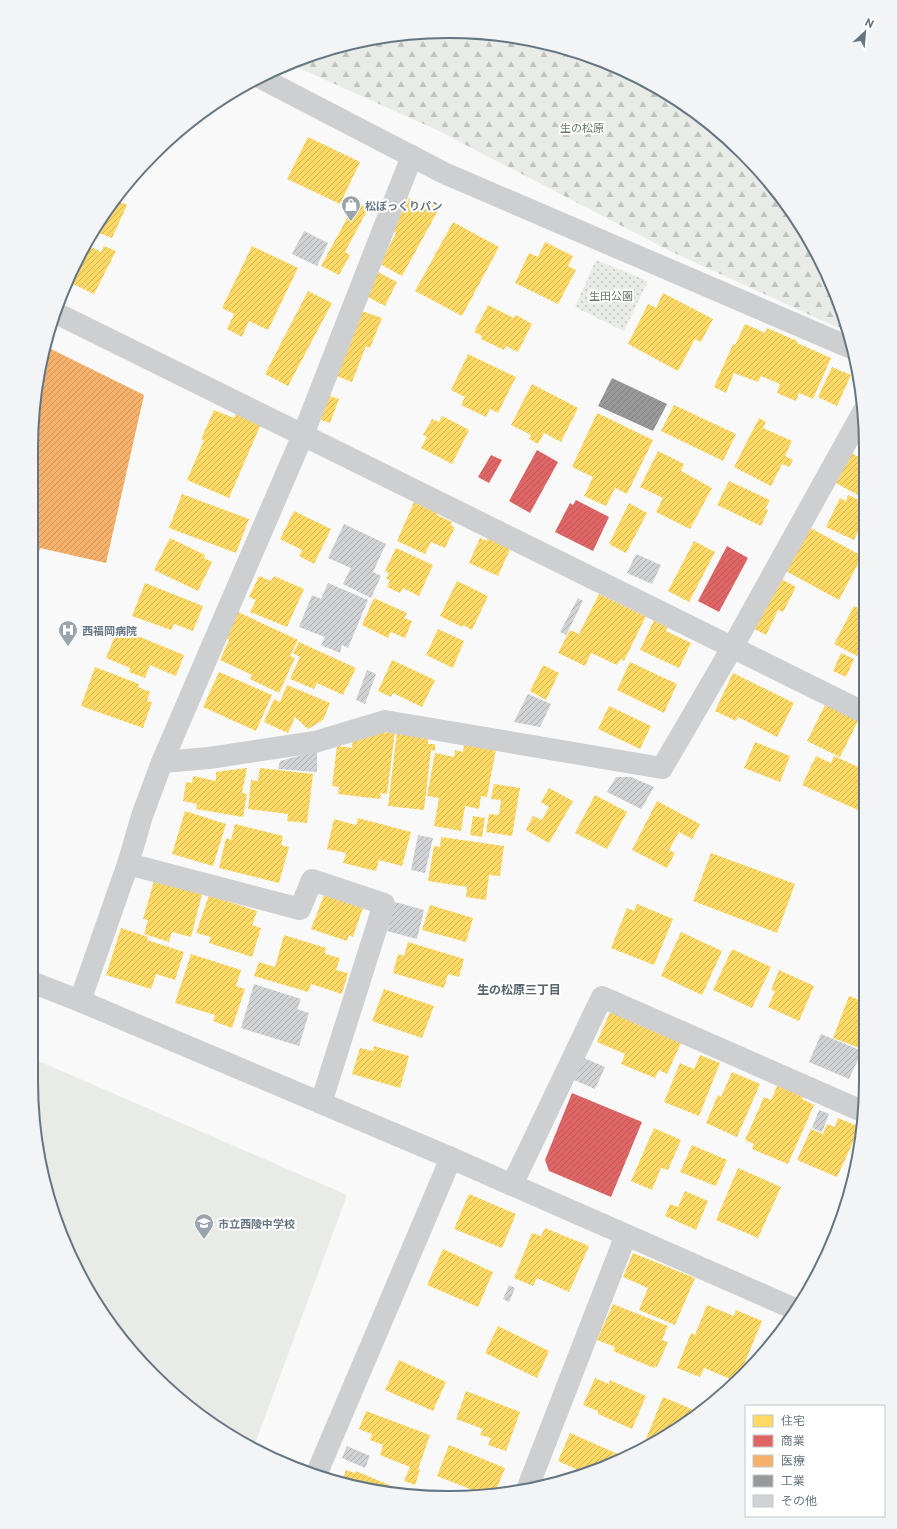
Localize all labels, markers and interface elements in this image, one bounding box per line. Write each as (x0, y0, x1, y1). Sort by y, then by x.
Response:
north arrow (845, 12, 885, 52)
text: N (863, 15, 876, 30)
park label: 生の松原 (560, 121, 604, 134)
shop icon: 松ぼっくりパン (340, 194, 362, 222)
place label: 松ぼっくりパン (365, 199, 443, 212)
park label: 生田公園 (589, 289, 633, 302)
hospital icon: 西福岡病院 (57, 619, 79, 647)
place label: 西福岡病院 (82, 624, 137, 637)
district label: 生の松原三丁目 (477, 982, 561, 996)
school or university icon: 市立西陵中学校 (193, 1212, 215, 1240)
place label: 市立西陵中学校 (218, 1217, 295, 1230)
legend (745, 1405, 885, 1517)
text: 住宅 (781, 1413, 805, 1427)
text: 商業 (781, 1433, 805, 1447)
text: 医療 (781, 1453, 805, 1467)
text: 工業 (781, 1473, 805, 1487)
text: その他 (781, 1493, 817, 1507)

